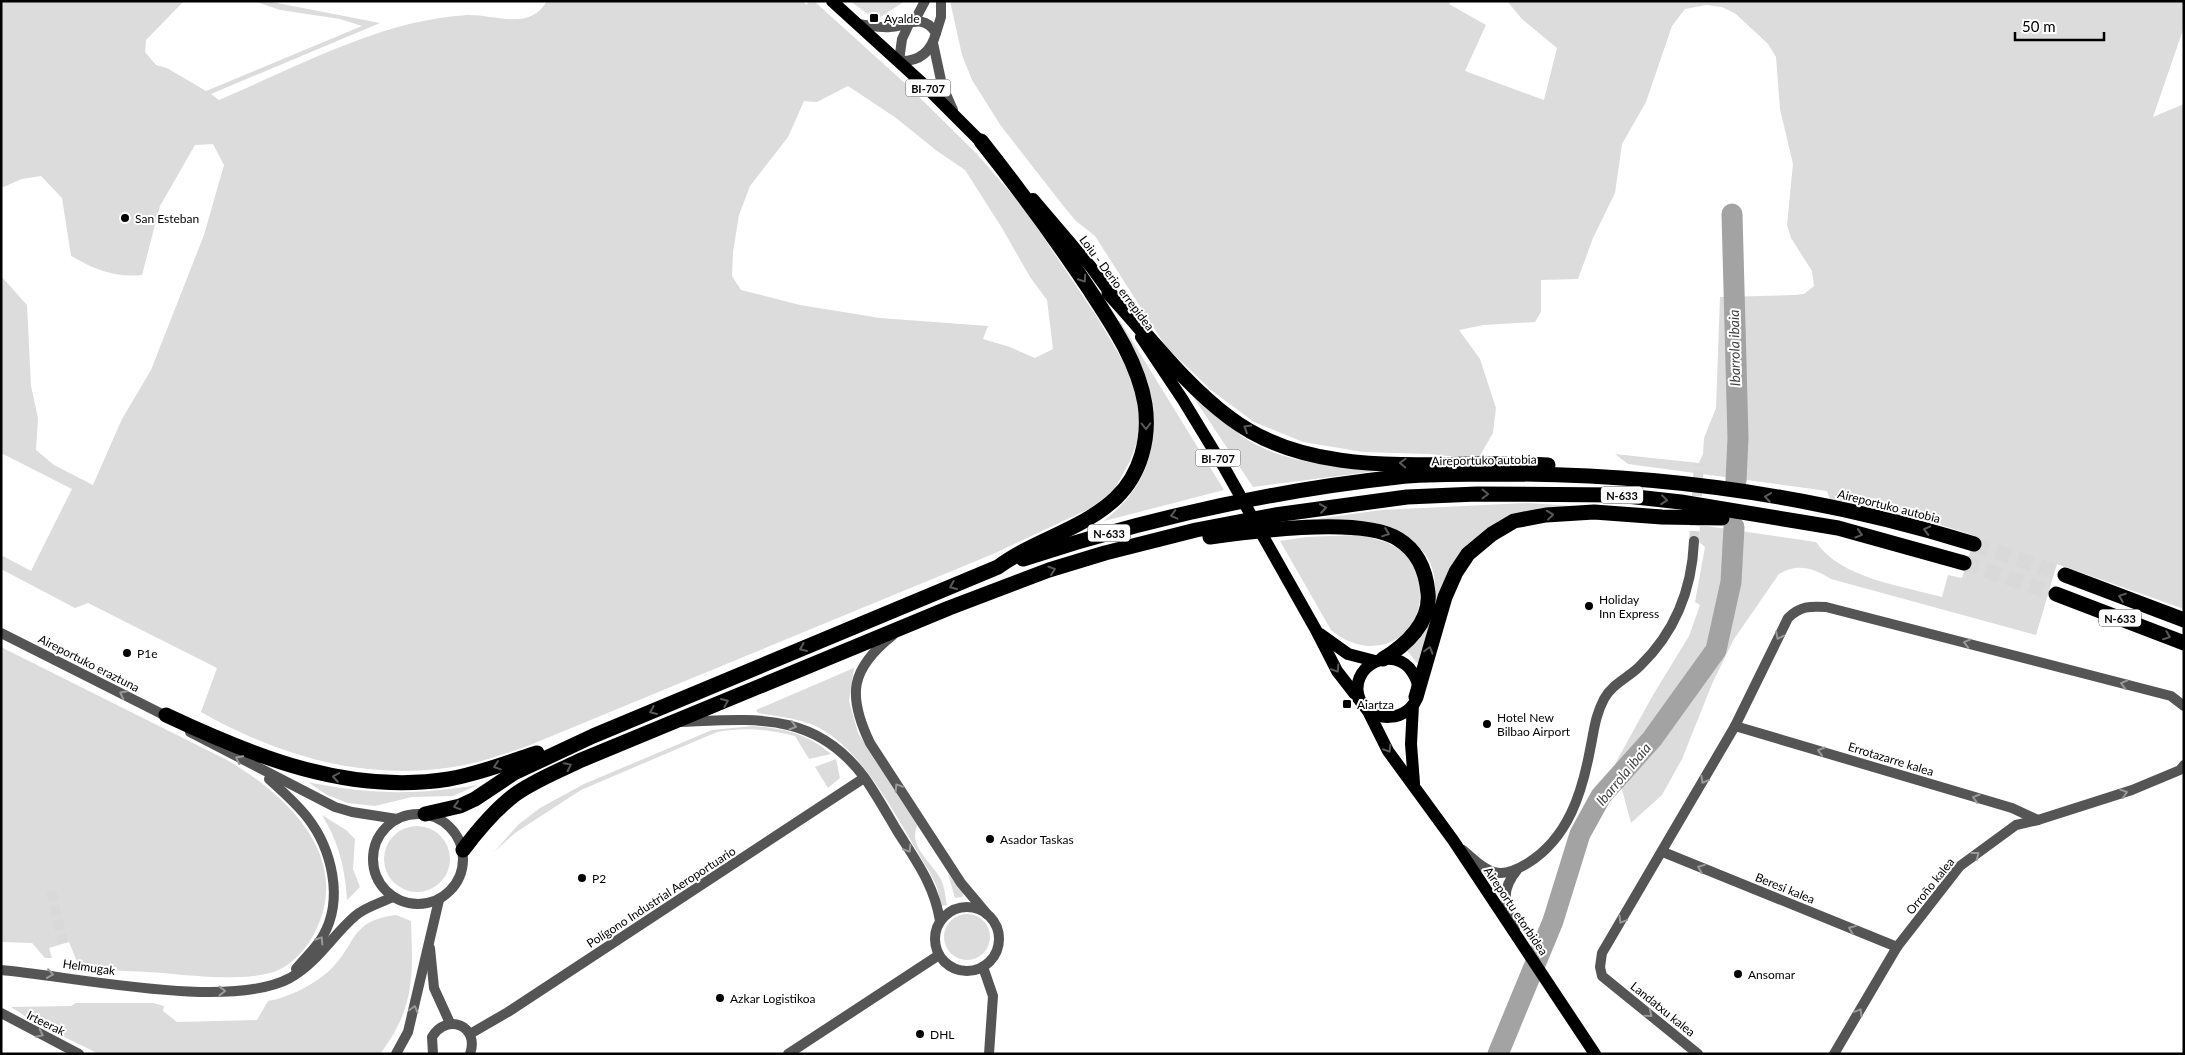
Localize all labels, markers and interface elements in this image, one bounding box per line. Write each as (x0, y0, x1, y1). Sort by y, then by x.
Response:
scale bar (2015, 10, 2104, 42)
place label: Ayalde (884, 11, 920, 26)
marker: Ayalde (868, 12, 880, 24)
text: 50 m (2022, 17, 2056, 35)
road number: BI-707 (906, 80, 950, 96)
place label: San Esteban (135, 211, 199, 226)
marker: San Esteban (119, 212, 131, 224)
street label: Loiu - Derio errepidea (1076, 233, 1158, 333)
one-way arrow (1077, 274, 1086, 283)
water label: Ibarrola ibaia (1725, 310, 1743, 386)
one-way arrow (1140, 422, 1151, 430)
one-way arrow (1243, 425, 1252, 435)
road number: BI-707 (1196, 449, 1240, 466)
street label: Aireportuko autobia (1431, 452, 1537, 468)
one-way arrow (1399, 458, 1407, 469)
road number: N-633 (1601, 486, 1643, 504)
street label: Aireportuko autobia (1836, 486, 1942, 526)
one-way arrow (1481, 489, 1489, 499)
one-way arrow (1764, 492, 1773, 502)
one-way arrow (1661, 494, 1669, 505)
one-way arrow (1319, 504, 1327, 514)
one-way arrow (1170, 510, 1178, 520)
one-way arrow (1546, 510, 1554, 521)
road number: N-633 (1088, 524, 1130, 542)
one-way arrow (1923, 525, 1932, 536)
one-way arrow (1381, 527, 1390, 538)
one-way arrow (1854, 528, 1863, 539)
one-way arrow (1048, 565, 1056, 575)
one-way arrow (949, 580, 958, 590)
place label: Holiday Inn Express (1599, 592, 1659, 621)
one-way arrow (2118, 593, 2126, 603)
marker: Holiday Inn Express (1583, 600, 1595, 612)
road number: N-633 (2099, 610, 2141, 626)
street label: Aireportuko eraztuna (36, 631, 142, 695)
one-way arrow (1775, 631, 1785, 640)
one-way arrow (2162, 631, 2170, 641)
one-way arrow (1962, 638, 1971, 649)
one-way arrow (799, 642, 808, 653)
place label: P1e (137, 646, 158, 661)
one-way arrow (1424, 646, 1434, 655)
marker: P1e (121, 647, 133, 659)
one-way arrow (1330, 664, 1340, 673)
one-way arrow (2120, 679, 2129, 690)
one-way arrow (119, 690, 128, 700)
one-way arrow (721, 697, 729, 707)
place label: Aiartza (1357, 697, 1394, 712)
marker: Aiartza (1341, 698, 1353, 710)
one-way arrow (649, 704, 658, 715)
place label: Hotel New Bilbao Airport (1497, 710, 1571, 739)
marker: Hotel New Bilbao Airport (1481, 718, 1493, 730)
one-way arrow (788, 721, 796, 731)
water label: Ibarrola ibaia (1592, 739, 1654, 809)
street label: Errotazarre kalea (1846, 739, 1936, 779)
one-way arrow (1382, 743, 1391, 752)
one-way arrow (1817, 747, 1825, 757)
one-way arrow (235, 755, 244, 765)
one-way arrow (493, 760, 501, 770)
one-way arrow (563, 762, 572, 772)
one-way arrow (332, 772, 341, 782)
one-way arrow (1701, 775, 1711, 784)
one-way arrow (895, 783, 905, 792)
one-way arrow (2119, 788, 2128, 798)
one-way arrow (1973, 793, 1981, 803)
one-way arrow (453, 801, 462, 811)
place label: Asador Taskas (1000, 832, 1074, 847)
marker: Asador Taskas (984, 833, 996, 845)
street label: Polígono Industrial Aeroportuario (584, 843, 738, 951)
one-way arrow (902, 843, 912, 852)
one-way arrow (1970, 852, 1979, 860)
street label: Orroño kalea (1903, 855, 1957, 917)
one-way arrow (1698, 863, 1706, 873)
street label: Aireportu etorbidea (1481, 864, 1551, 958)
street label: Beresi kalea (1753, 869, 1817, 907)
place label: P2 (592, 871, 606, 886)
marker: P2 (576, 872, 588, 884)
one-way arrow (1618, 914, 1628, 923)
one-way arrow (1848, 925, 1857, 935)
one-way arrow (313, 936, 323, 945)
street label: Helmugak (62, 956, 117, 978)
place label: Ansomar (1748, 967, 1796, 982)
marker: Ansomar (1732, 968, 1744, 980)
one-way arrow (45, 969, 54, 979)
street label: Landatxu kalea (1628, 978, 1698, 1040)
one-way arrow (218, 986, 226, 996)
place label: Azkar Logistikoa (730, 991, 816, 1006)
marker: Azkar Logistikoa (714, 992, 726, 1004)
one-way arrow (409, 1005, 419, 1014)
street label: Irteerak (24, 1007, 68, 1039)
one-way arrow (1853, 1008, 1863, 1017)
one-way arrow (1643, 1009, 1652, 1017)
place label: DHL (930, 1027, 954, 1042)
one-way arrow (35, 1028, 44, 1038)
marker: DHL (914, 1028, 926, 1040)

